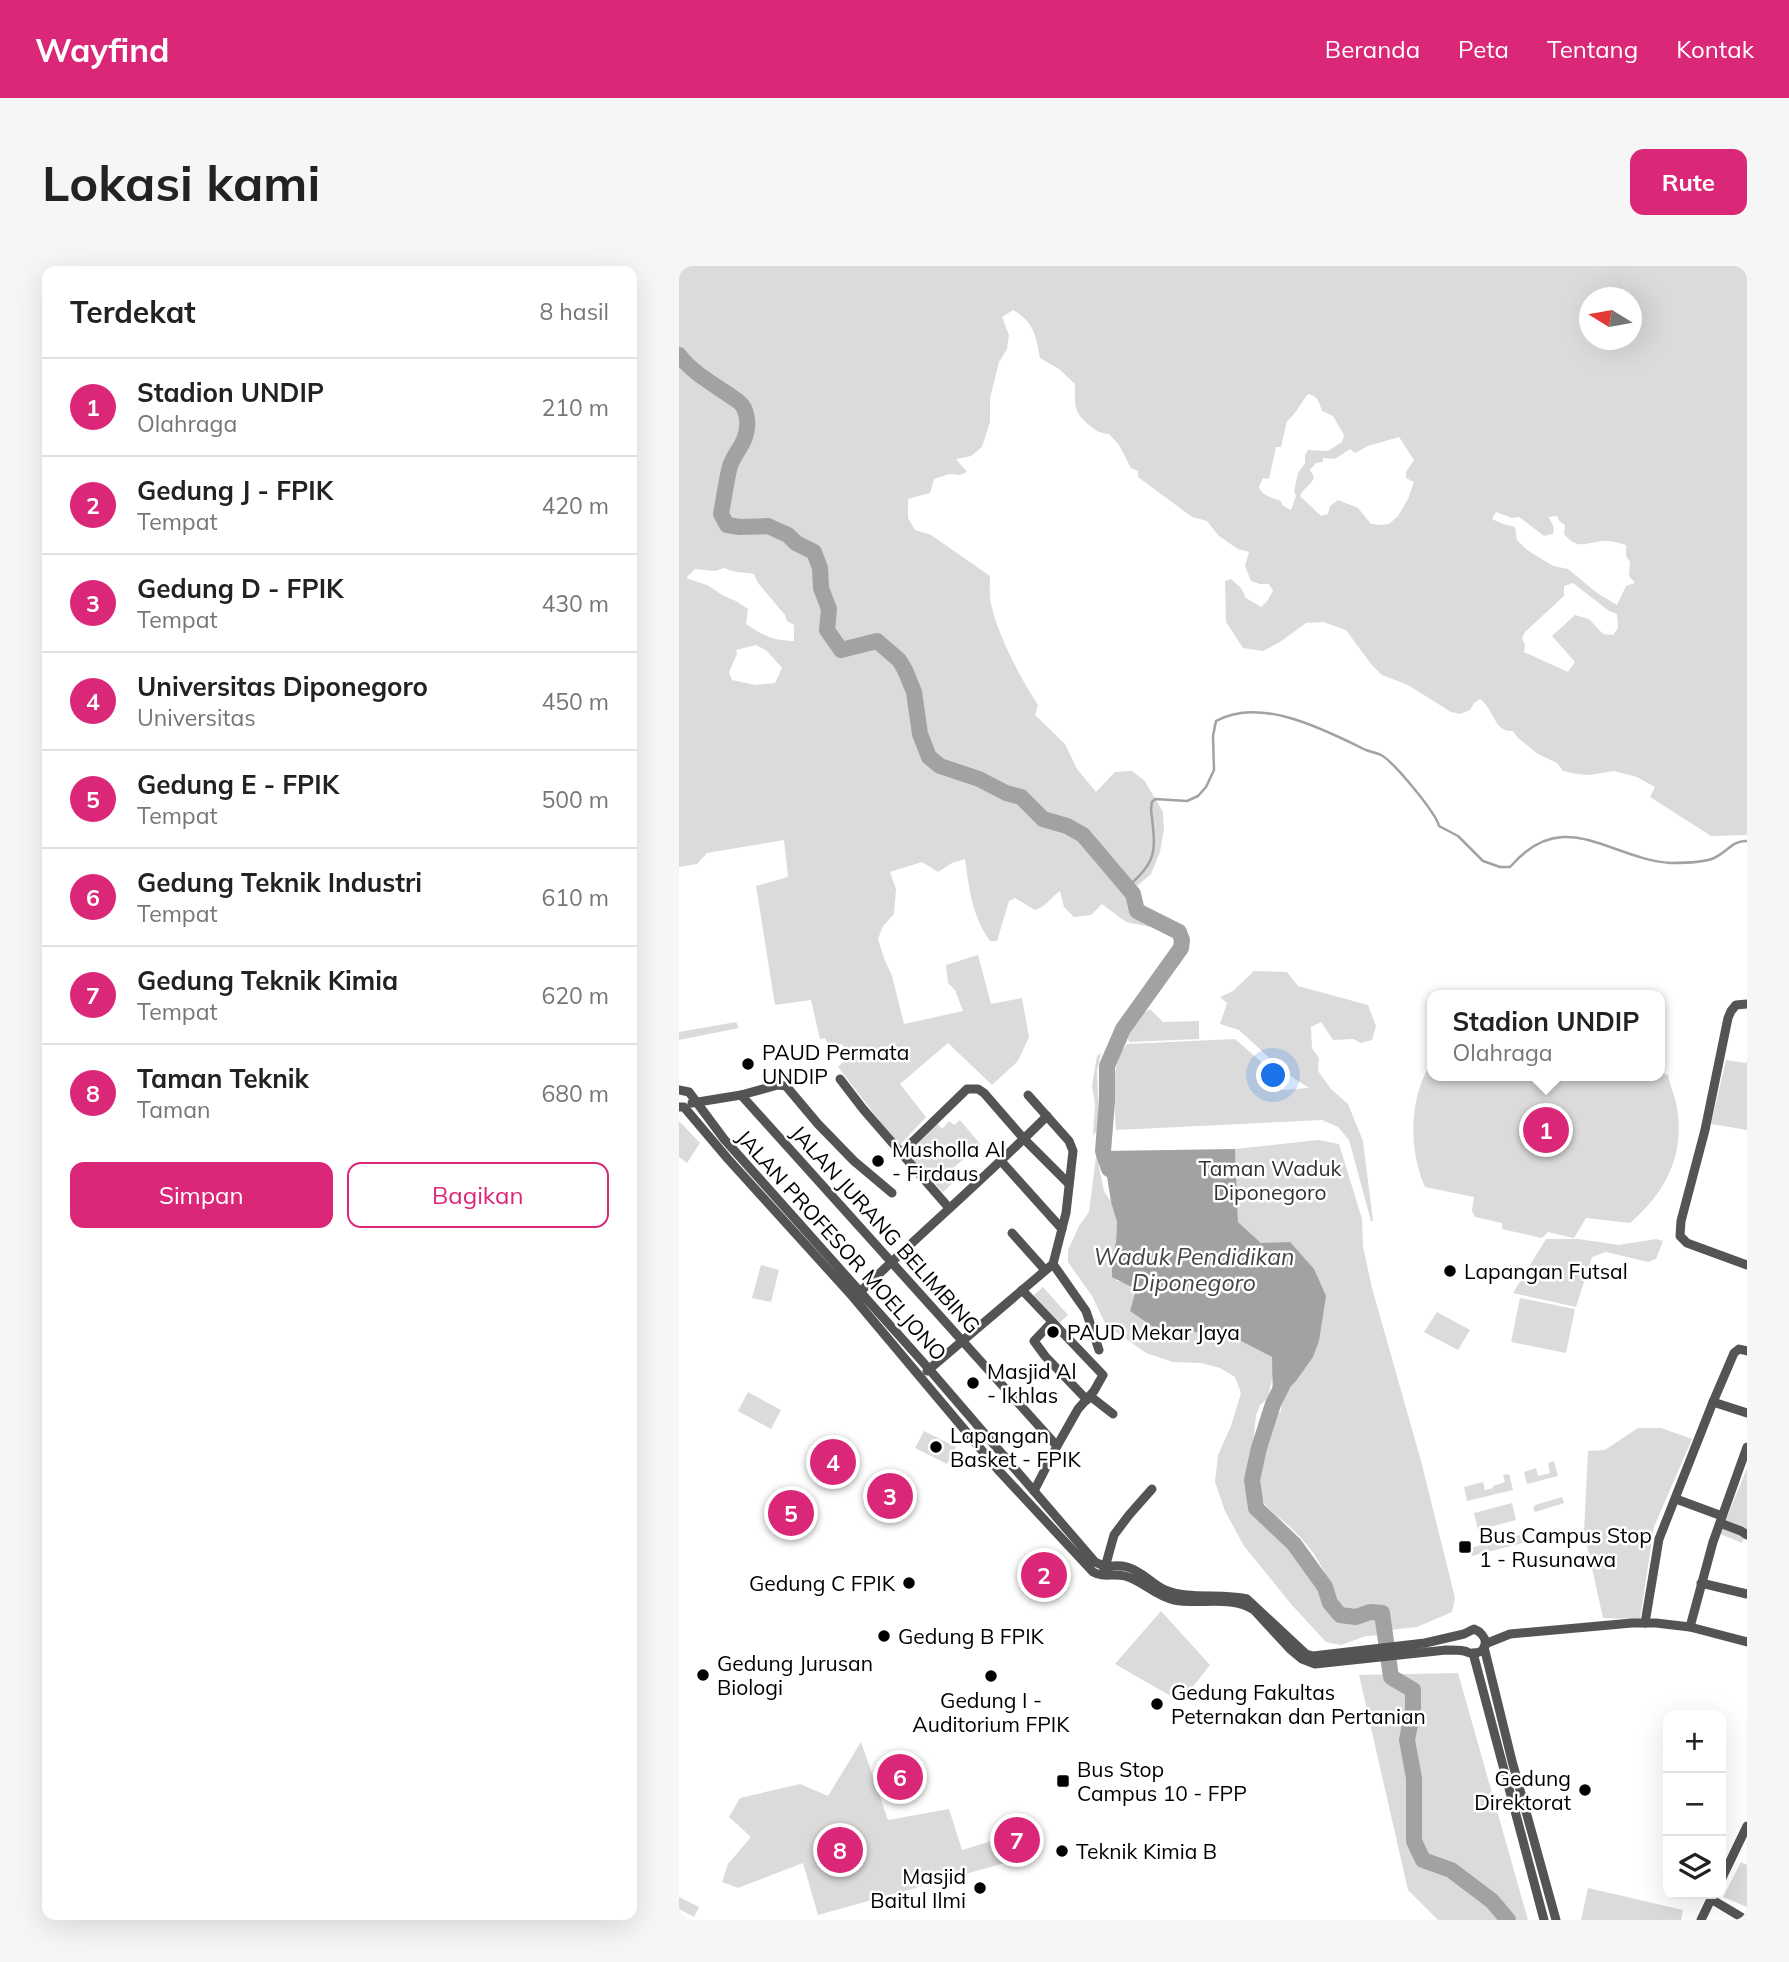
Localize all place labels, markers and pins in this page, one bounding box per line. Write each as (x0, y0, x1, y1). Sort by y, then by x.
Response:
place label: PAUD Permata UNDIP (762, 1039, 909, 1089)
marker: PAUD Permata UNDIP (740, 1056, 756, 1072)
pin: 1 (1523, 1104, 1569, 1156)
place label: Musholla Al - Firdaus (892, 1136, 1005, 1186)
marker: Musholla Al - Firdaus (870, 1153, 886, 1169)
place label: Lapangan Futsal (1464, 1258, 1628, 1284)
marker: Lapangan Futsal (1442, 1263, 1458, 1279)
place label: PAUD Mekar Jaya (1067, 1319, 1240, 1345)
marker: PAUD Mekar Jaya (1045, 1324, 1061, 1340)
place label: Masjid Al - Ikhlas (987, 1358, 1077, 1408)
marker: Masjid Al - Ikhlas (965, 1375, 981, 1391)
place label: Lapangan Basket - FPIK (950, 1422, 1081, 1472)
pin: 4 (810, 1436, 856, 1488)
marker: Lapangan Basket - FPIK (928, 1439, 944, 1455)
pin: 3 (867, 1470, 913, 1522)
pin: 5 (768, 1487, 814, 1539)
place label: Bus Campus Stop 1 - Rusunawa (1479, 1522, 1652, 1572)
marker: Bus Campus Stop 1 - Rusunawa (1457, 1539, 1473, 1555)
pin: 2 (1021, 1549, 1067, 1601)
place label: Gedung C FPIK (749, 1570, 896, 1596)
marker: Gedung C FPIK (901, 1575, 917, 1591)
place label: Gedung B FPIK (898, 1623, 1045, 1649)
marker: Gedung B FPIK (876, 1628, 892, 1644)
place label: Gedung Jurusan Biologi (717, 1650, 873, 1700)
marker: Gedung Jurusan Biologi (695, 1667, 711, 1683)
marker: Gedung I - Auditorium FPIK (983, 1668, 999, 1684)
place label: Gedung Fakultas Peternakan dan Pertanian (1171, 1679, 1426, 1729)
place label: Gedung I - Auditorium FPIK (912, 1687, 1070, 1737)
marker: Gedung Fakultas Peternakan dan Pertanian (1149, 1696, 1165, 1712)
pin: 6 (877, 1751, 923, 1803)
place label: Bus Stop Campus 10 - FPP (1077, 1756, 1247, 1806)
place label: Gedung Direktorat (1474, 1765, 1571, 1815)
marker: Bus Stop Campus 10 - FPP (1055, 1773, 1071, 1789)
marker: Gedung Direktorat (1577, 1782, 1593, 1798)
pin: 7 (994, 1814, 1040, 1866)
pin: 8 (817, 1824, 863, 1876)
place label: Teknik Kimia B (1076, 1838, 1217, 1864)
marker: Teknik Kimia B (1054, 1843, 1070, 1859)
place label: Masjid Baitul Ilmi (870, 1863, 966, 1913)
marker: Masjid Baitul Ilmi (972, 1880, 988, 1896)

